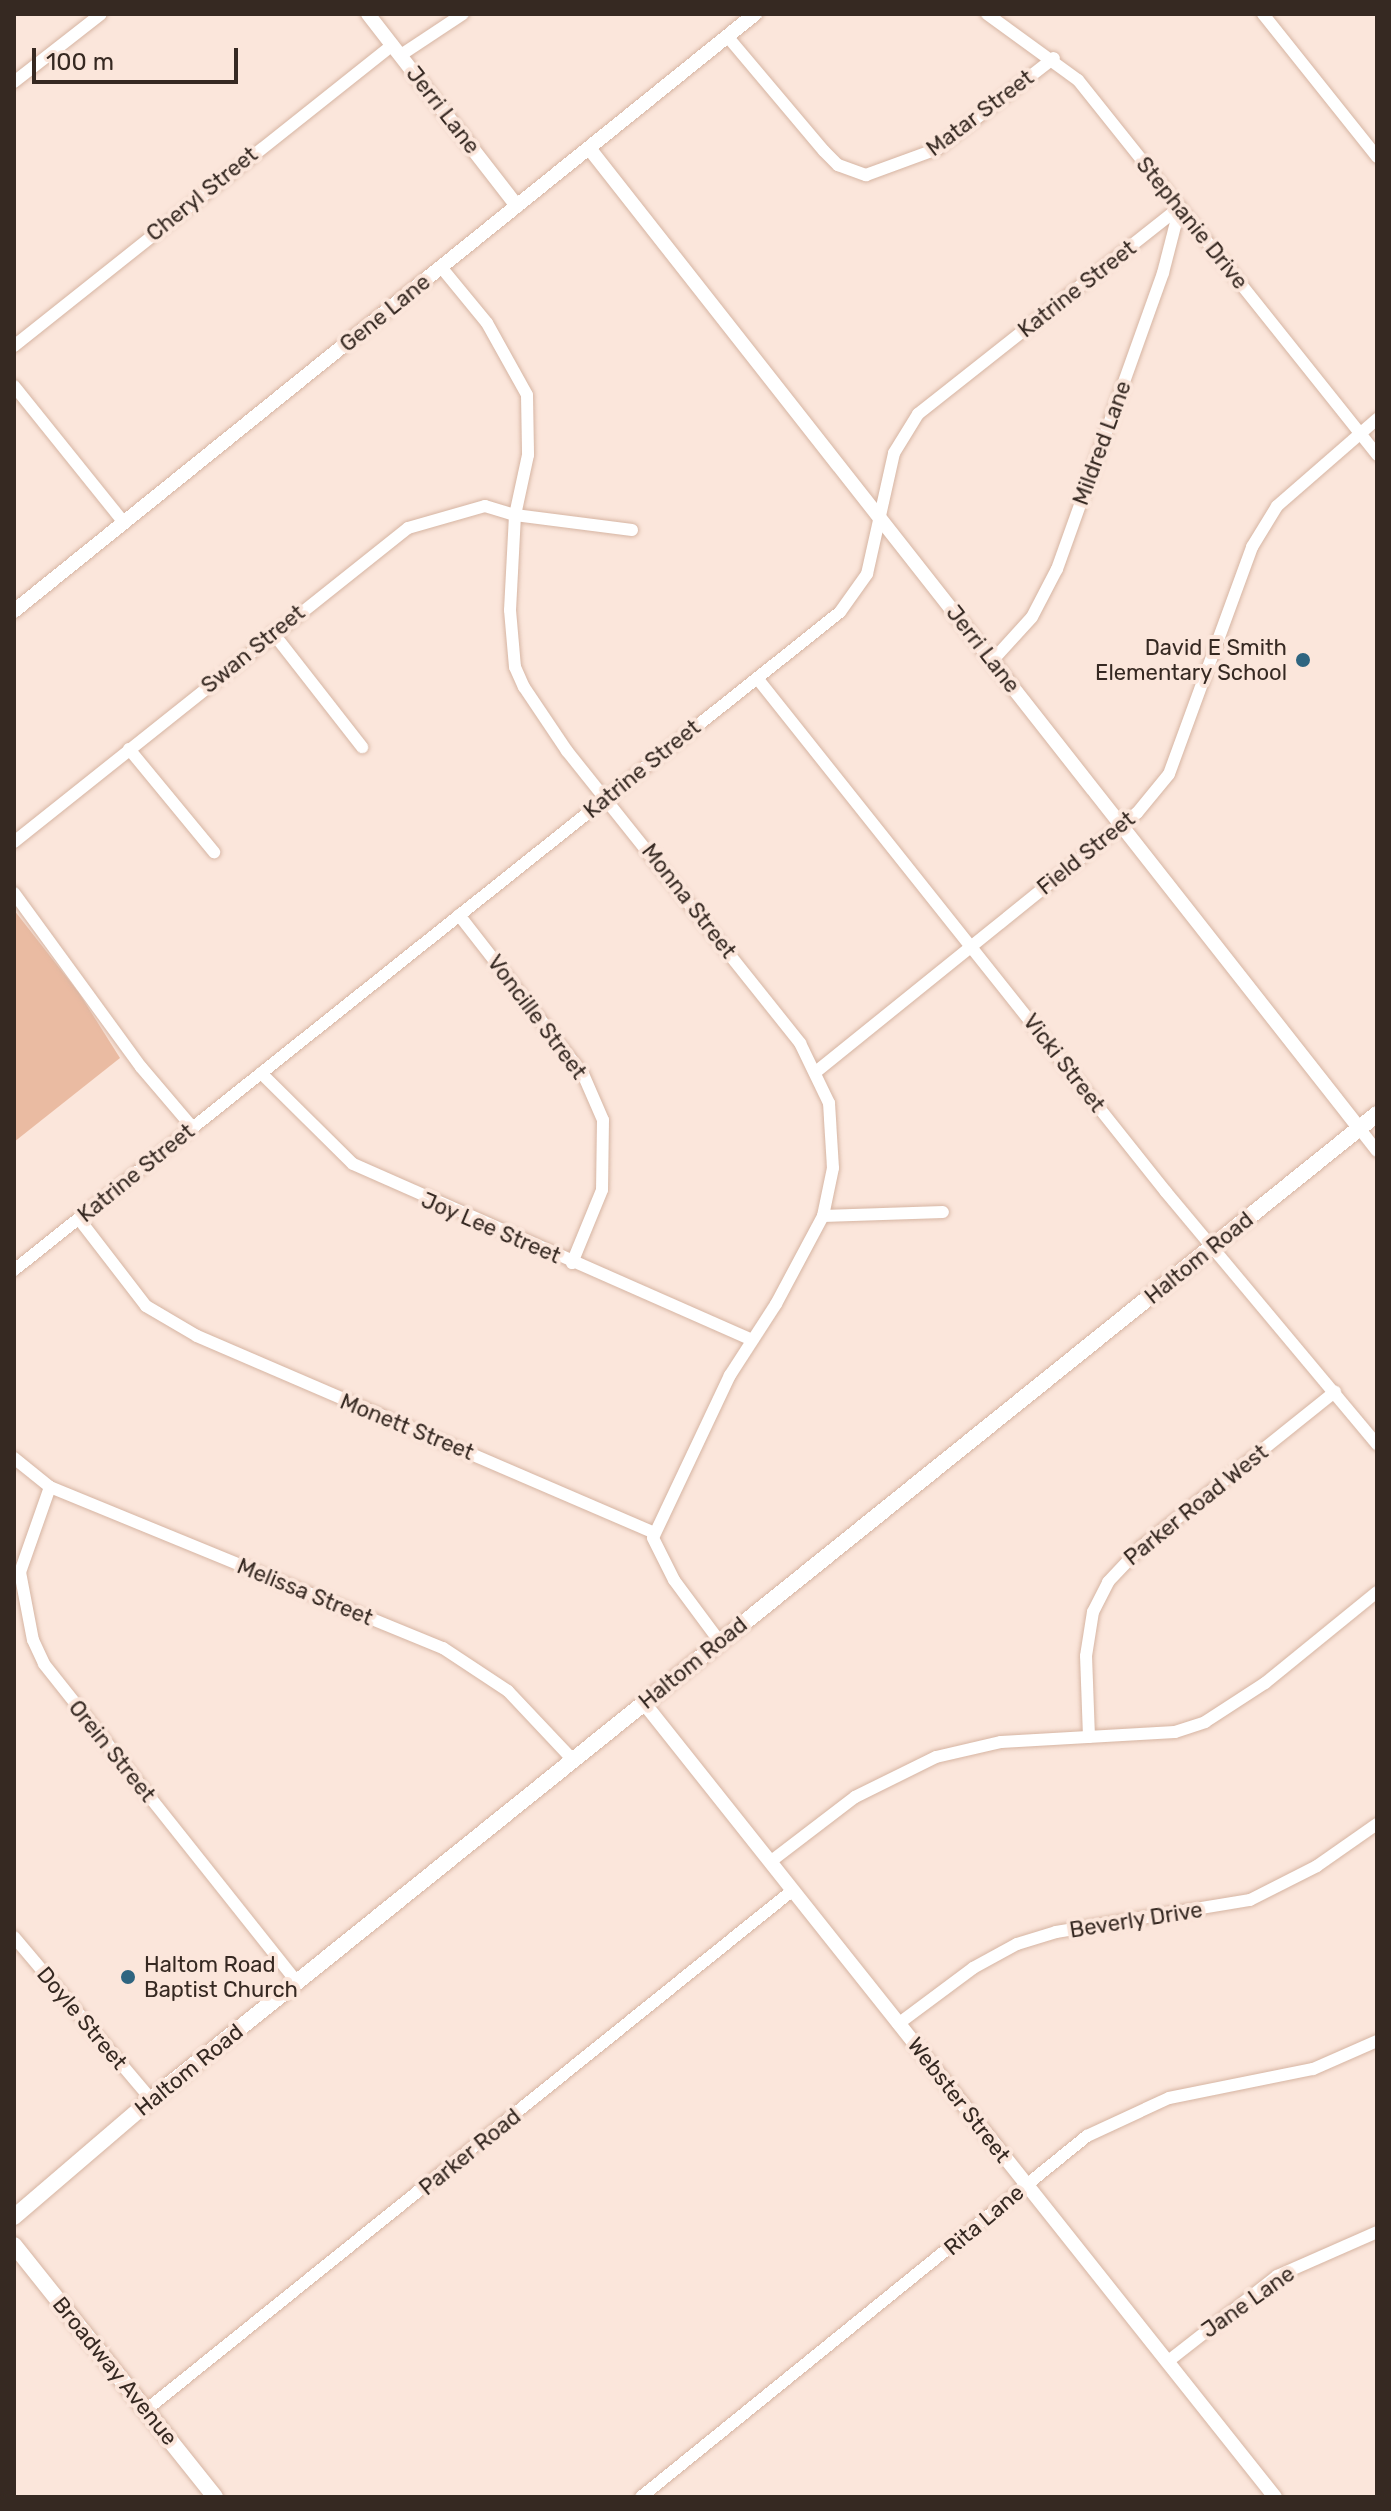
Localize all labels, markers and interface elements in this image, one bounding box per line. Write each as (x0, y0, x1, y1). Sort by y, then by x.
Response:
scale bar (36, 32, 242, 82)
text: 100 m (46, 48, 114, 76)
street label: Jerri Lane (401, 61, 485, 159)
street label: Matar Street (921, 64, 1039, 162)
street label: Cheryl Street (141, 141, 263, 247)
street label: Stephanie Drive (1131, 152, 1253, 294)
street label: Katrine Street (1013, 235, 1141, 343)
street label: Gene Lane (335, 269, 435, 357)
street label: Mildred Lane (1067, 377, 1137, 509)
street label: Swan Street (196, 599, 310, 699)
street label: Jerri Lane (941, 600, 1025, 698)
place label: David E Smith Elementary School (1094, 634, 1287, 686)
marker: David E Smith Elementary School (1294, 651, 1312, 669)
street label: Katrine Street (579, 714, 705, 824)
street label: Field Street (1032, 806, 1140, 900)
street label: Monna Street (636, 839, 742, 963)
street label: Voncille Street (482, 950, 592, 1084)
street label: Vicki Street (1017, 1009, 1111, 1117)
street label: Katrine Street (73, 1118, 199, 1228)
street label: Joy Lee Street (417, 1187, 565, 1269)
street label: Haltom Road (1140, 1206, 1258, 1310)
street label: Monett Street (336, 1388, 478, 1466)
street label: Parker Road West (1118, 1439, 1274, 1571)
street label: Melissa Street (233, 1553, 377, 1631)
street label: Haltom Road (634, 1611, 752, 1715)
street label: Orein Street (63, 1695, 161, 1807)
street label: Beverly Drive (1067, 1896, 1205, 1944)
place label: Haltom Road Baptist Church (144, 1951, 298, 2002)
street label: Doyle Street (31, 1961, 133, 2075)
marker: Haltom Road Baptist Church (119, 1968, 137, 1986)
street label: Haltom Road (130, 2018, 248, 2122)
street label: Webster Street (902, 2032, 1016, 2168)
street label: Parker Road (414, 2103, 526, 2201)
street label: Rita Lane (939, 2179, 1029, 2261)
street label: Jane Lane (1197, 2260, 1299, 2344)
street label: Broadway Avenue (47, 2291, 183, 2451)

